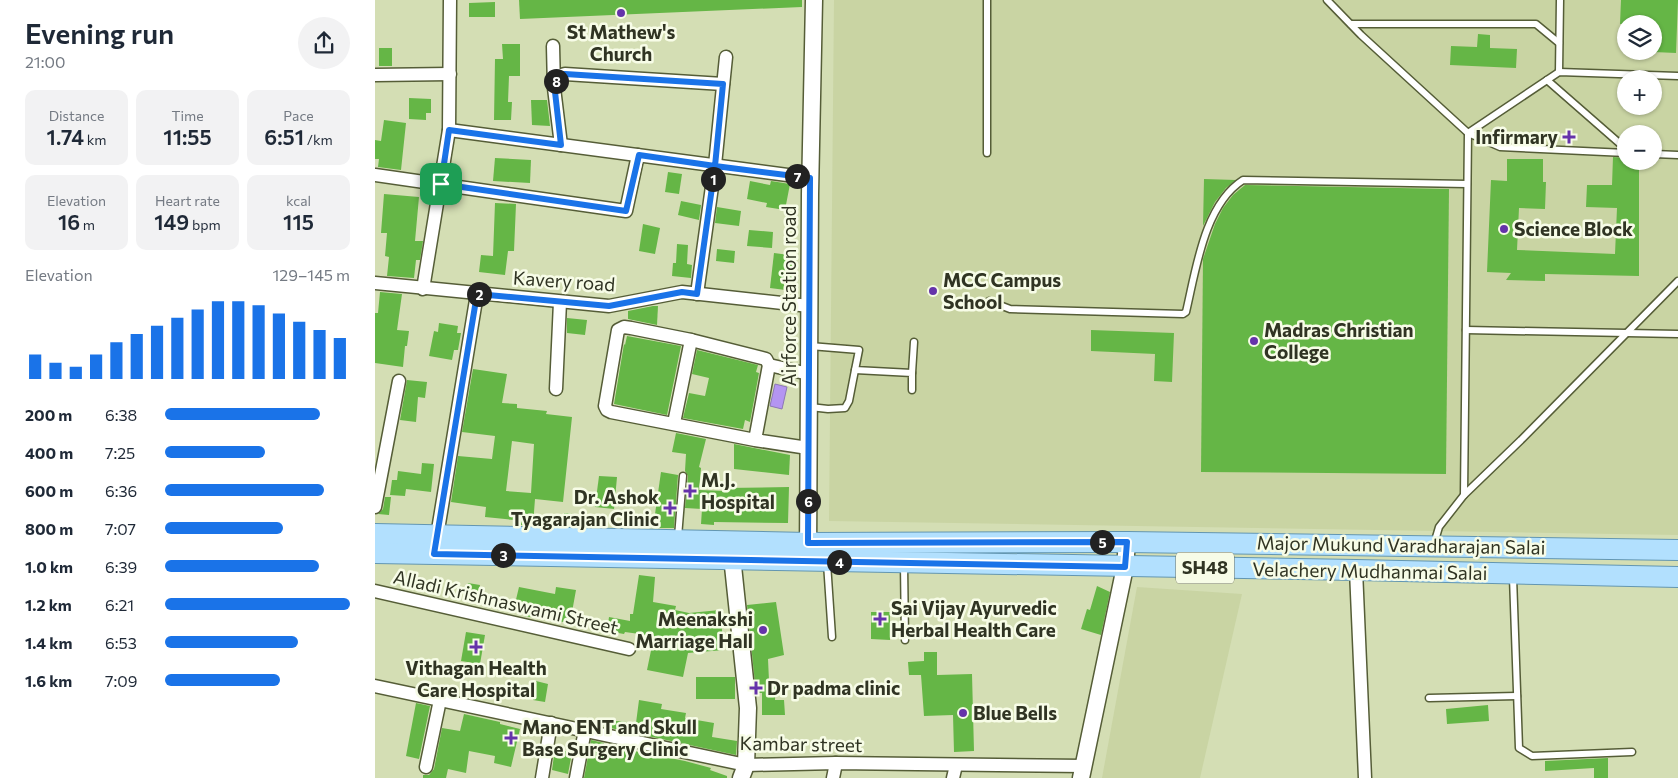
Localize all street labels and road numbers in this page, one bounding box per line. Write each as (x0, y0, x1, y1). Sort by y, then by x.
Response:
street label: Airforce Station road (777, 205, 800, 387)
street label: Kavery road (512, 265, 616, 296)
street label: Major Mukund Varadharajan Salai (1256, 530, 1546, 559)
road number: SH48 (1176, 552, 1234, 584)
street label: Velachery Mudhanmai Salai (1252, 557, 1488, 584)
street label: Alladi Krishnaswami Street (391, 564, 621, 639)
street label: Kambar street (739, 731, 863, 756)

